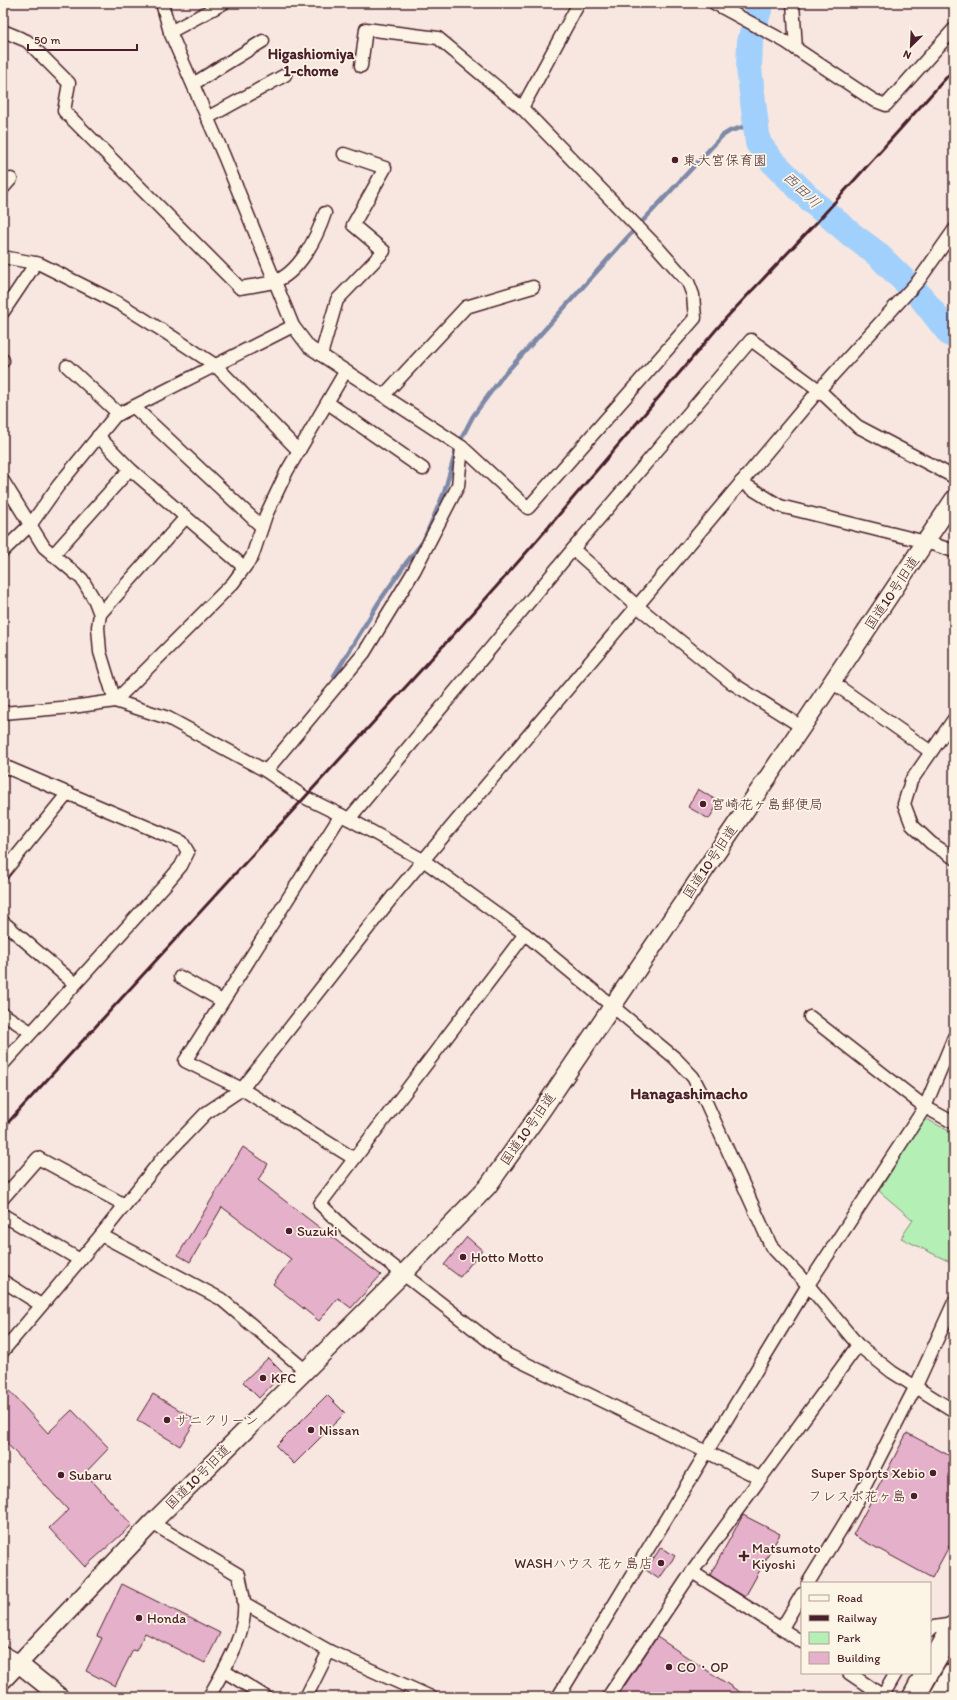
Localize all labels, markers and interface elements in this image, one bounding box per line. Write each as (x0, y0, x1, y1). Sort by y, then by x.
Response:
scale bar (28, 26, 137, 52)
north arrow (891, 26, 931, 66)
text: 50 m (34, 33, 60, 47)
district label: Higashiomiya 1-chome (268, 45, 355, 80)
text: N (901, 47, 913, 62)
place label: 東大宮保育園 (683, 152, 767, 169)
marker: 東大宮保育園 (670, 155, 680, 165)
water label: 西田川 (780, 168, 824, 212)
street label: 国道10号旧道 (861, 553, 923, 633)
place label: 宮崎花ヶ島郵便局 (711, 796, 823, 813)
marker: 宮崎花ヶ島郵便局 (698, 799, 708, 809)
street label: 国道10号旧道 (679, 822, 741, 902)
district label: Hanagashimacho (630, 1084, 748, 1104)
street label: 国道10号旧道 (497, 1089, 559, 1169)
place label: Suzuki (297, 1223, 337, 1240)
marker: Suzuki (284, 1226, 294, 1236)
place label: Hotto Motto (471, 1249, 544, 1266)
marker: Hotto Motto (458, 1252, 468, 1262)
place label: KFC (271, 1370, 296, 1387)
marker: KFC (258, 1373, 268, 1383)
place label: サニクリーン (175, 1412, 258, 1429)
marker: サニクリーン (162, 1415, 172, 1425)
place label: Nissan (319, 1422, 359, 1439)
marker: Nissan (306, 1425, 316, 1435)
street label: 国道10号旧道 (162, 1441, 234, 1513)
place label: Super Sports Xebio (811, 1465, 925, 1482)
place label: Subaru (69, 1467, 112, 1484)
marker: Super Sports Xebio (928, 1468, 938, 1478)
marker: Subaru (56, 1470, 66, 1480)
place label: フレスポ花ヶ島 (808, 1488, 906, 1505)
marker: フレスポ花ヶ島 (909, 1491, 919, 1501)
place label: Matsumoto Kiyoshi (752, 1540, 821, 1573)
marker: Matsumoto Kiyoshi (739, 1551, 749, 1561)
place label: WASHハウス 花ヶ島店 (514, 1555, 653, 1572)
marker: WASHハウス 花ヶ島店 (656, 1558, 666, 1568)
legend (801, 1582, 931, 1674)
text: Road (837, 1591, 863, 1605)
place label: Honda (147, 1610, 186, 1627)
text: Railway (837, 1611, 877, 1625)
marker: Honda (134, 1613, 144, 1623)
text: Park (837, 1631, 861, 1645)
text: Building (837, 1651, 881, 1665)
place label: CO・OP (677, 1659, 728, 1676)
marker: CO・OP (664, 1662, 674, 1672)

